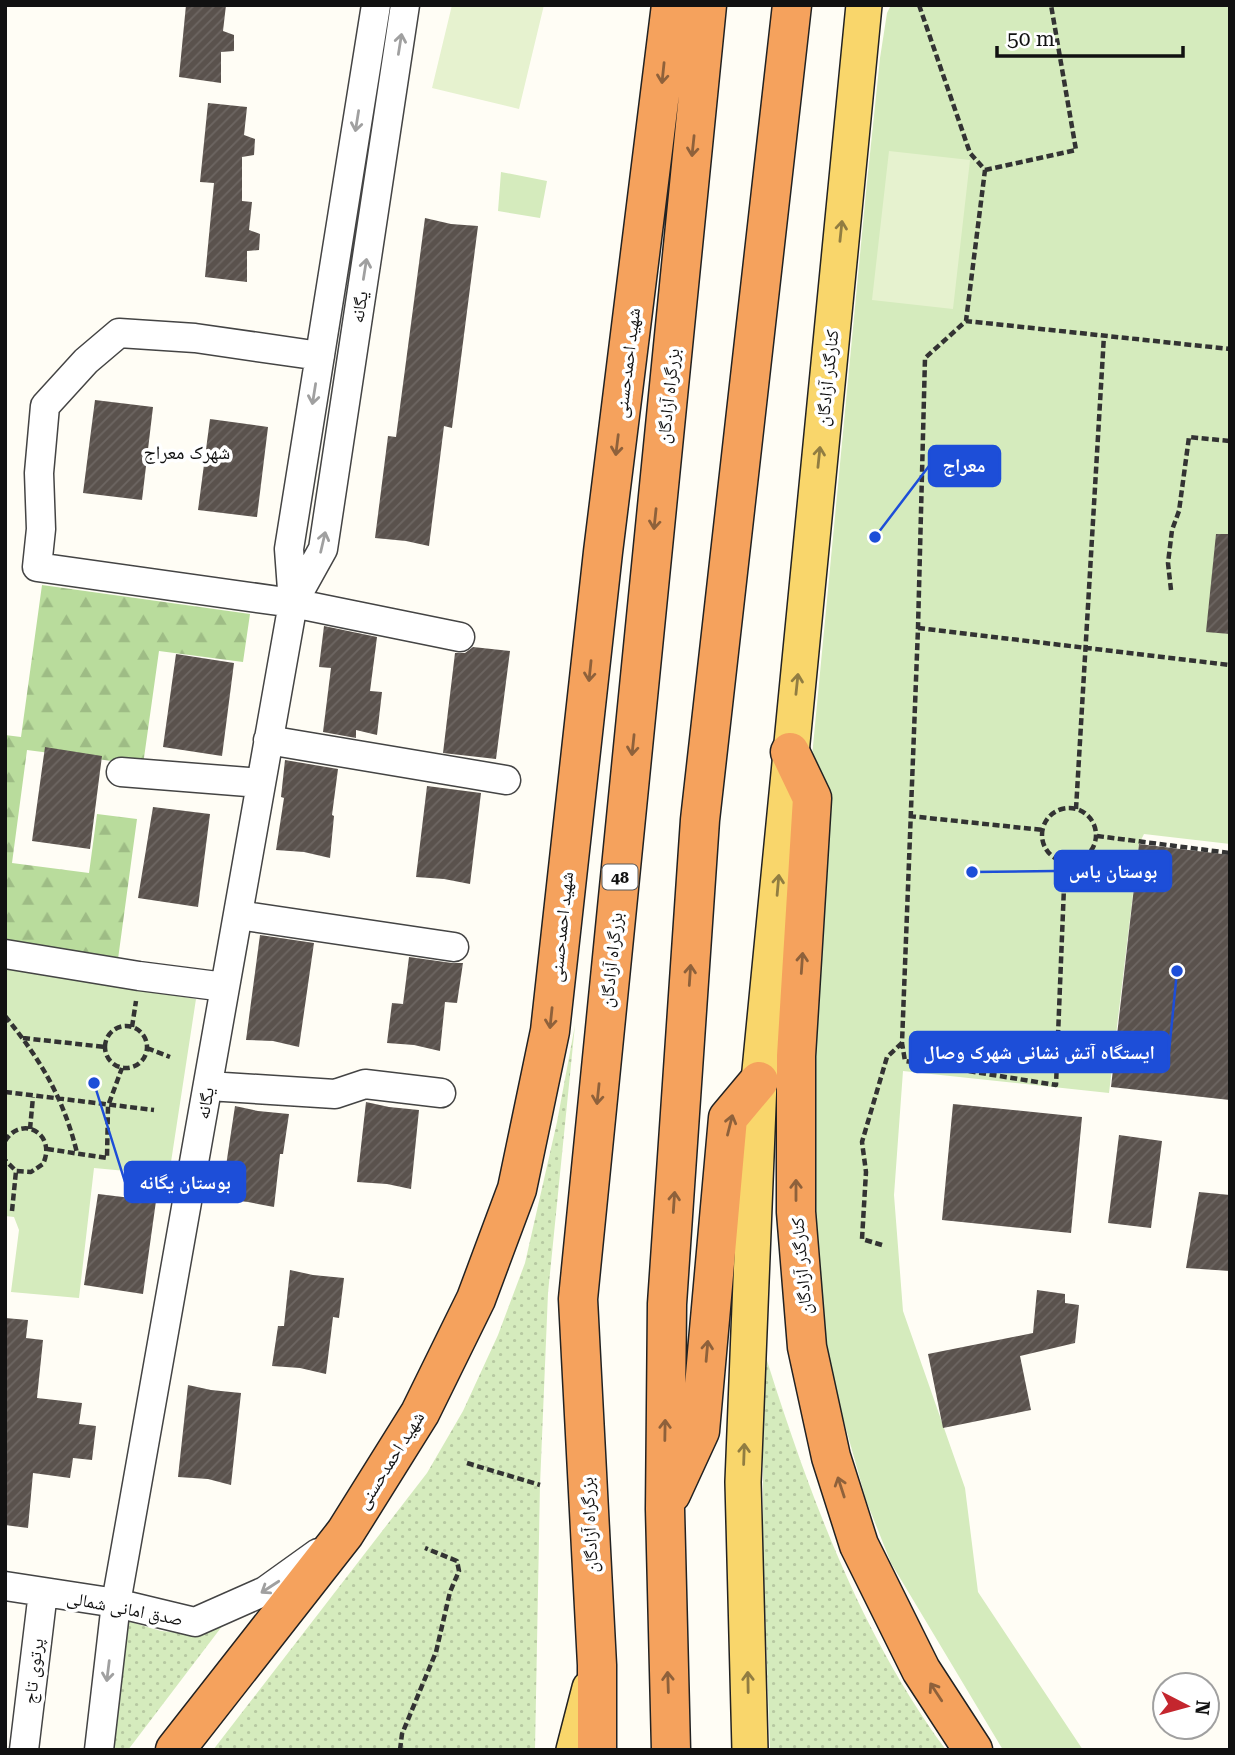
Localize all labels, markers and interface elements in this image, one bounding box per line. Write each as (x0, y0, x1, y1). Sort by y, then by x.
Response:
scale bar (997, 14, 1182, 58)
text: 50 m (1007, 27, 1055, 51)
one-way arrow (393, 33, 406, 56)
one-way arrow (657, 61, 670, 84)
one-way arrow (350, 109, 363, 132)
one-way arrow (686, 134, 699, 157)
one-way arrow (835, 220, 848, 243)
one-way arrow (359, 258, 372, 281)
street label: یگانه (346, 290, 372, 325)
street label: شهید احمدحسنی (610, 307, 645, 419)
street label: کنارگذر آزادگان (811, 328, 844, 428)
street label: بزرگراه آزادگان (653, 347, 684, 445)
one-way arrow (307, 382, 320, 405)
one-way arrow (610, 433, 623, 456)
district label: شهرک معراج (144, 441, 230, 464)
one-way arrow (813, 446, 826, 469)
callout: معراج (929, 446, 1000, 486)
text: معراج (943, 454, 985, 477)
one-way arrow (649, 507, 662, 530)
one-way arrow (316, 531, 330, 554)
one-way arrow (583, 659, 596, 681)
one-way arrow (791, 673, 804, 695)
one-way arrow (626, 733, 639, 756)
callout: بوستان یاس (1055, 851, 1171, 891)
text: بوستان یاس (1069, 860, 1157, 883)
road number: 48 (602, 864, 638, 890)
street label: شهید احمدحسنی (545, 871, 578, 983)
one-way arrow (771, 874, 784, 897)
street label: بزرگراه آزادگان (596, 911, 627, 1009)
one-way arrow (796, 952, 809, 975)
one-way arrow (683, 964, 696, 987)
one-way arrow (545, 1007, 558, 1029)
callout: ایستگاه آتش نشانی شهرک وصال (910, 1032, 1169, 1072)
text: ایستگاه آتش نشانی شهرک وصال (923, 1041, 1155, 1064)
one-way arrow (591, 1082, 604, 1104)
street label: یگانه (192, 1085, 218, 1121)
one-way arrow (724, 1114, 737, 1136)
callout: بوستان یگانه (125, 1162, 245, 1202)
text: بوستان یگانه (139, 1171, 231, 1194)
one-way arrow (789, 1179, 803, 1202)
one-way arrow (668, 1192, 681, 1214)
street label: کنارگذر آزادگان (786, 1216, 817, 1315)
one-way arrow (701, 1340, 714, 1362)
street label: شهید احمدحسنی (352, 1407, 429, 1513)
one-way arrow (659, 1418, 672, 1441)
one-way arrow (738, 1443, 751, 1466)
one-way arrow (833, 1476, 846, 1498)
street label: بزرگراه آزادگان (576, 1477, 603, 1573)
one-way arrow (261, 1580, 280, 1594)
street label: صدق امانی شمالی (65, 1586, 185, 1631)
street label: پرتوی تاج (19, 1637, 49, 1705)
one-way arrow (102, 1659, 115, 1682)
one-way arrow (662, 1670, 675, 1693)
one-way arrow (742, 1670, 755, 1693)
north arrow (1151, 1671, 1221, 1741)
one-way arrow (929, 1683, 943, 1703)
text: N (1190, 1699, 1215, 1717)

